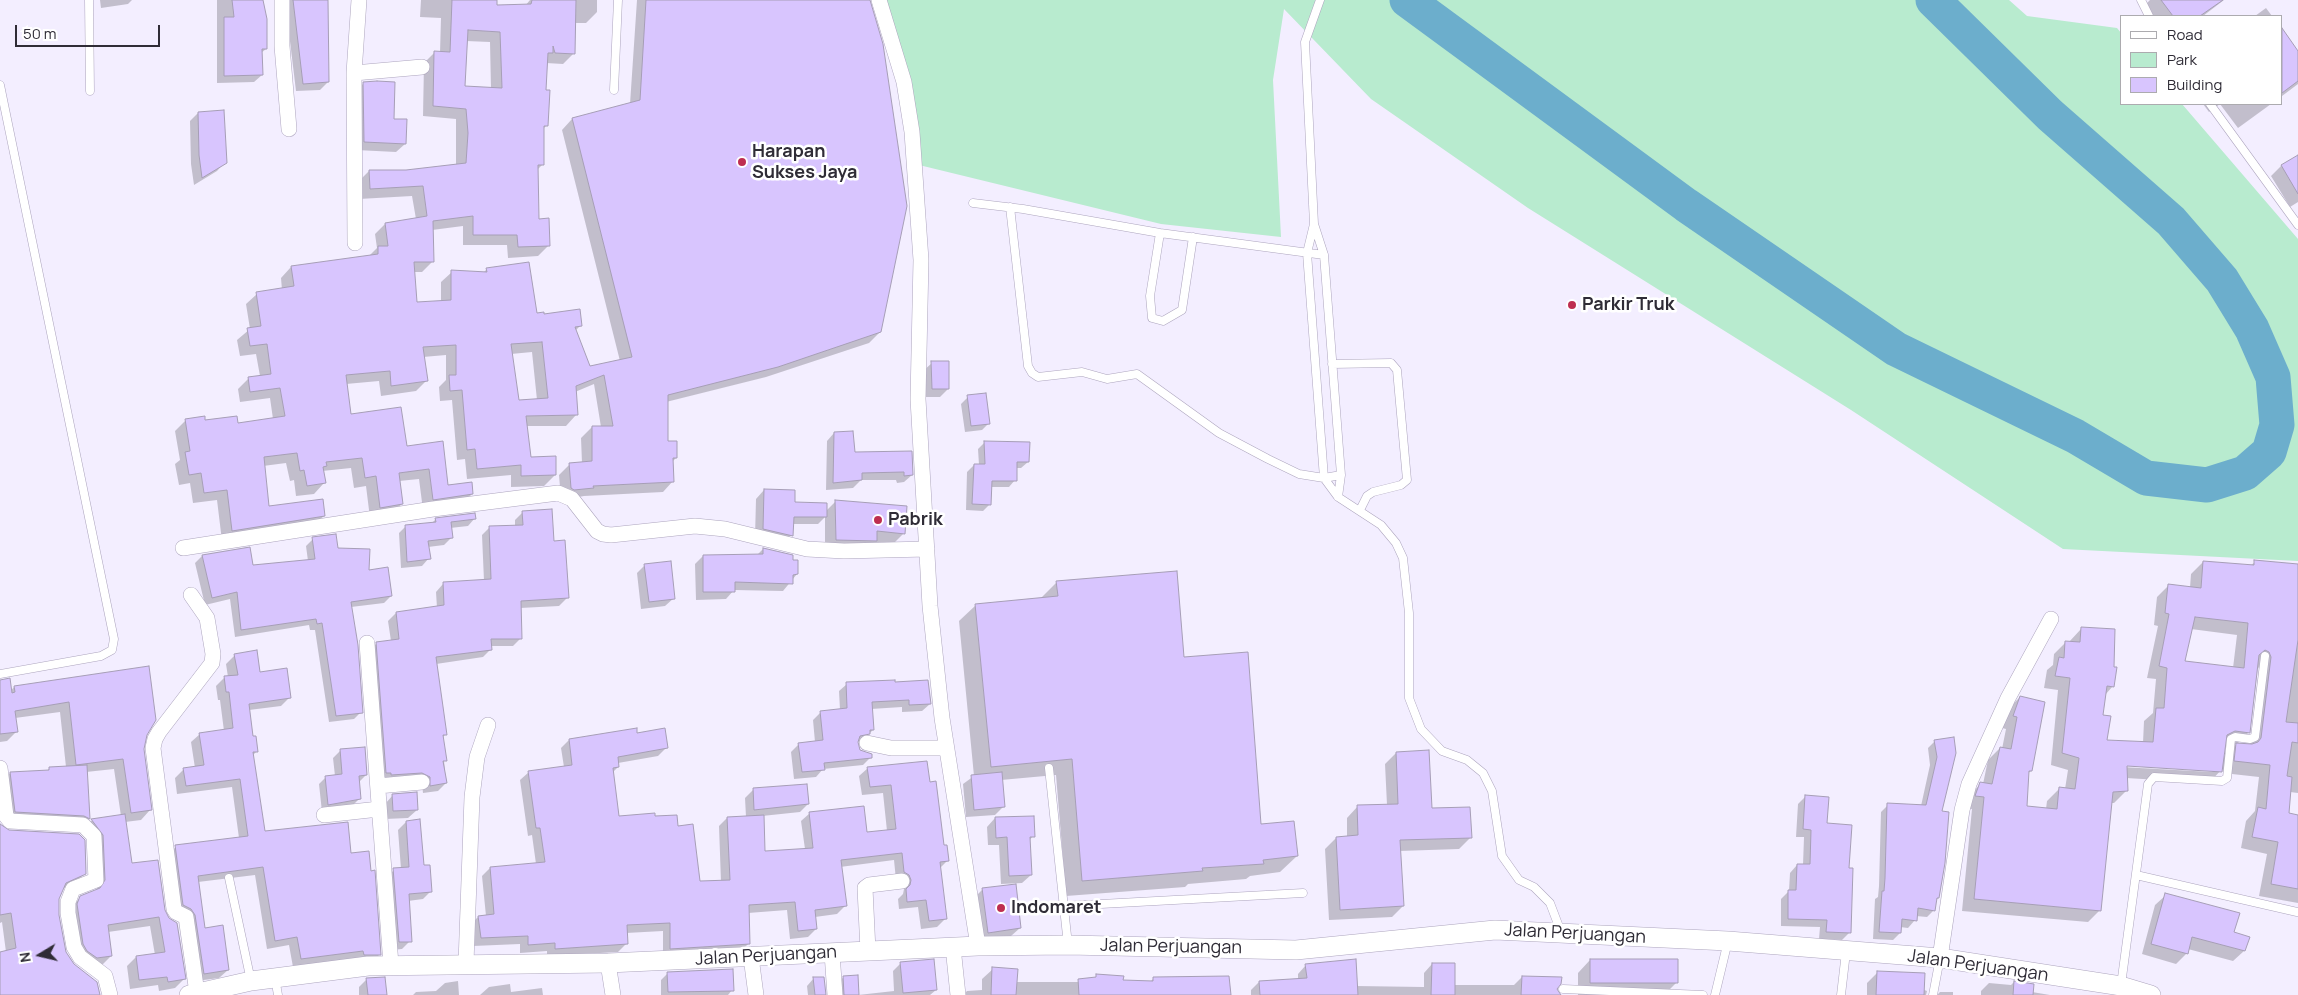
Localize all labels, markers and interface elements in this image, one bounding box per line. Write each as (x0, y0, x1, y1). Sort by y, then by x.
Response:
scale bar (18, 15, 162, 47)
legend (2120, 15, 2283, 105)
text: 50 m (23, 23, 57, 44)
text: Road (2167, 24, 2203, 45)
text: Park (2167, 49, 2197, 70)
text: Building (2167, 74, 2222, 95)
place label: Harapan Sukses Jaya (752, 141, 857, 183)
marker: Harapan Sukses Jaya (736, 156, 748, 168)
place label: Parkir Truk (1582, 294, 1674, 316)
marker: Parkir Truk (1566, 299, 1578, 311)
place label: Pabrik (888, 509, 943, 531)
marker: Pabrik (872, 514, 884, 526)
place label: Indomaret (1011, 897, 1102, 919)
marker: Indomaret (995, 902, 1007, 914)
street label: Jalan Perjuangan (1504, 920, 1646, 948)
north arrow (15, 930, 65, 980)
street label: Jalan Perjuangan (1100, 935, 1242, 959)
street label: Jalan Perjuangan (695, 942, 837, 970)
street label: Jalan Perjuangan (1906, 945, 2050, 987)
text: N (15, 951, 35, 964)

